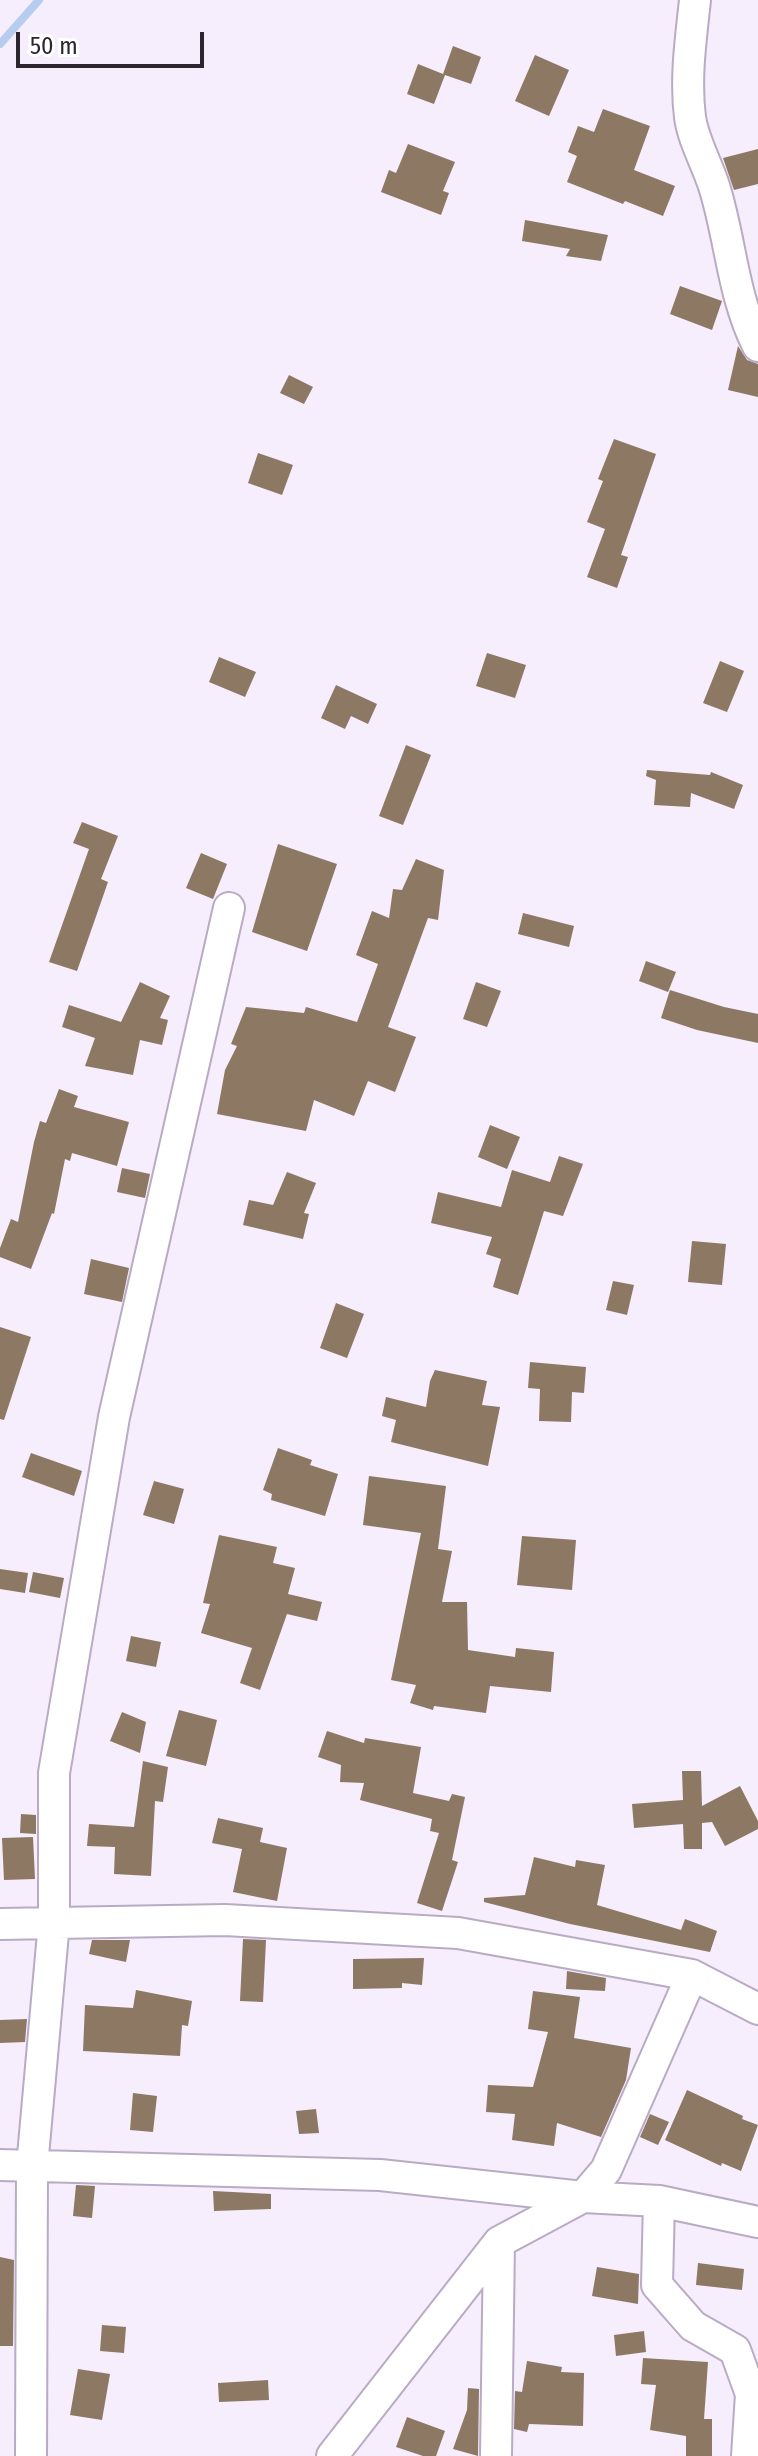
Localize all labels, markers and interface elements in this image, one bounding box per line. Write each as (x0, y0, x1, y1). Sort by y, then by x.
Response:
scale bar (20, 16, 208, 66)
text: 50 m (30, 32, 78, 60)

